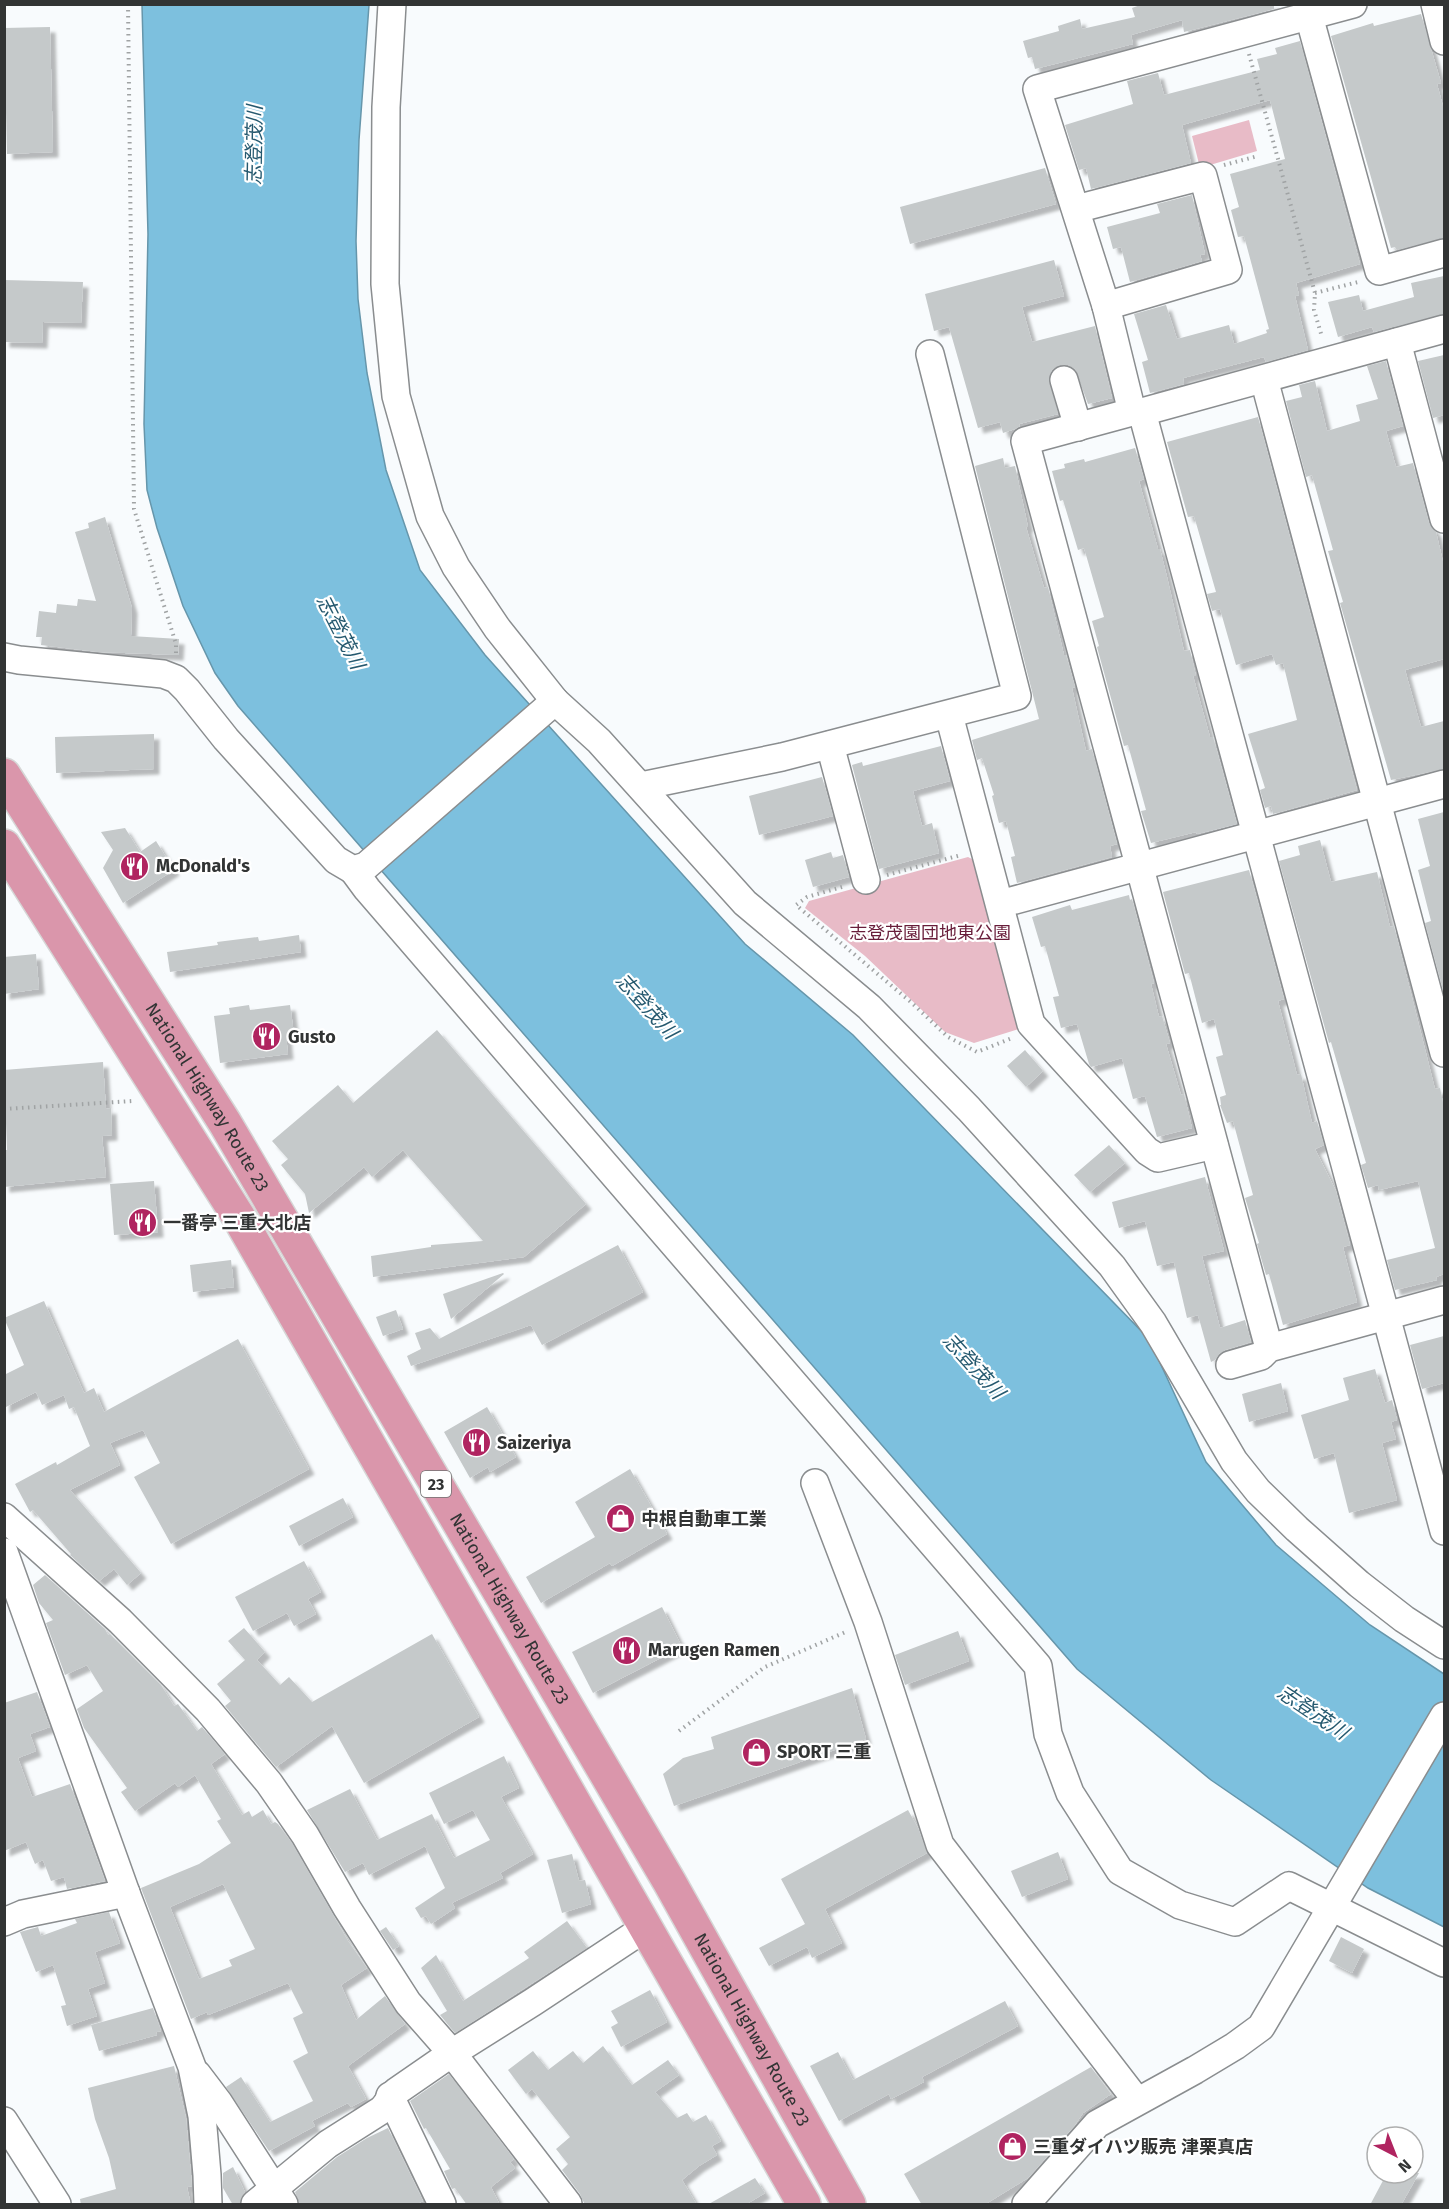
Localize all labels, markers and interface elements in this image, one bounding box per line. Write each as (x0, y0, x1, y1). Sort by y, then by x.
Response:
water label: 志登茂川 (241, 103, 267, 185)
water label: 志登茂川 (312, 591, 371, 675)
restaurant icon: McDonald's (119, 850, 151, 882)
place label: McDonald's (156, 855, 250, 877)
park label: 志登茂園団地東公園 (849, 922, 1011, 944)
water label: 志登茂川 (611, 968, 684, 1045)
street label: National Highway Route 23 (141, 999, 274, 1196)
restaurant icon: Gusto (251, 1021, 283, 1053)
place label: Gusto (288, 1026, 336, 1048)
restaurant icon: 一番亭 三重大北店 (126, 1207, 158, 1239)
place label: 一番亭 三重大北店 (163, 1212, 311, 1234)
water label: 志登茂川 (938, 1328, 1011, 1405)
restaurant icon: Saizeriya (460, 1427, 492, 1459)
place label: Saizeriya (497, 1432, 571, 1454)
road number: 23 (421, 1471, 451, 1497)
shop icon: 中根自動車工業 (604, 1503, 636, 1535)
place label: 中根自動車工業 (641, 1508, 767, 1530)
street label: National Highway Route 23 (445, 1509, 574, 1708)
restaurant icon: Marugen Ramen (611, 1634, 643, 1666)
place label: Marugen Ramen (648, 1639, 780, 1661)
water label: 志登茂川 (1273, 1680, 1355, 1745)
shop icon: SPORT 三重 (740, 1736, 772, 1768)
place label: SPORT 三重 (777, 1741, 871, 1763)
street label: National Highway Route 23 (689, 1929, 815, 2130)
north arrow (1365, 2125, 1425, 2185)
shop icon: 三重ダイハツ販売 津栗真店 (996, 2131, 1028, 2163)
place label: 三重ダイハツ販売 津栗真店 (1033, 2136, 1253, 2158)
text: N (1394, 2155, 1415, 2176)

